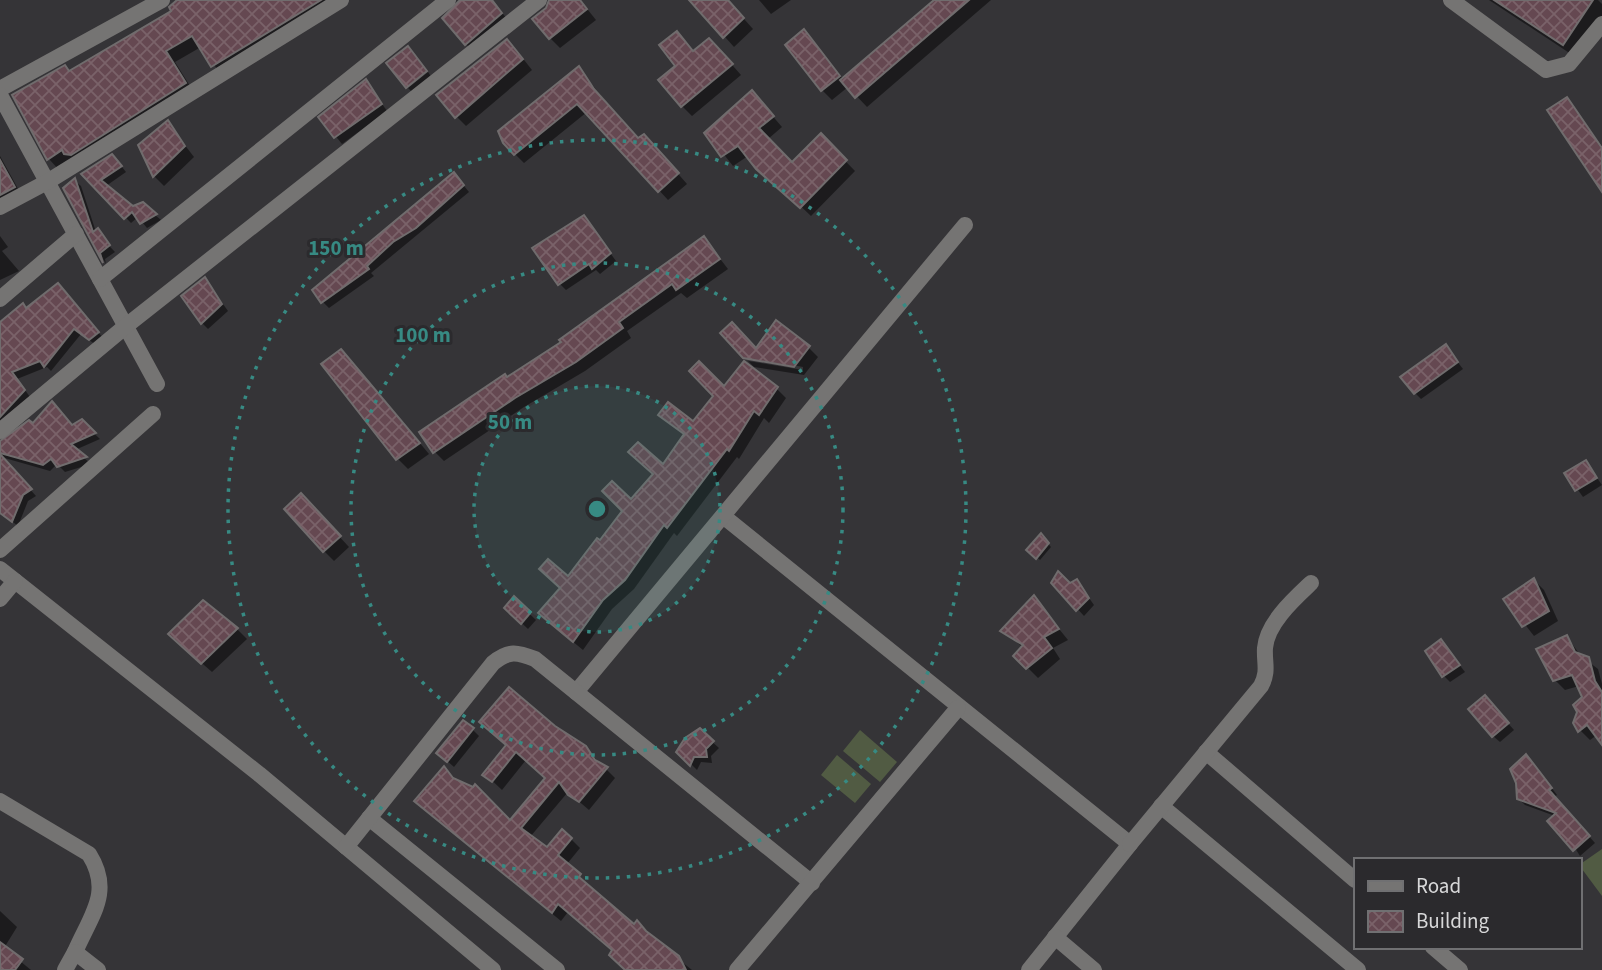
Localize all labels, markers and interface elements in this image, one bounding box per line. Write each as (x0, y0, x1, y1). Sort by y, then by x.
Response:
text: 150 m (308, 233, 364, 263)
text: 100 m (395, 320, 451, 350)
text: 50 m (488, 407, 532, 437)
centre of rings (585, 497, 609, 521)
legend (1354, 858, 1581, 949)
text: Road (1416, 871, 1461, 901)
text: Building (1416, 906, 1490, 936)

